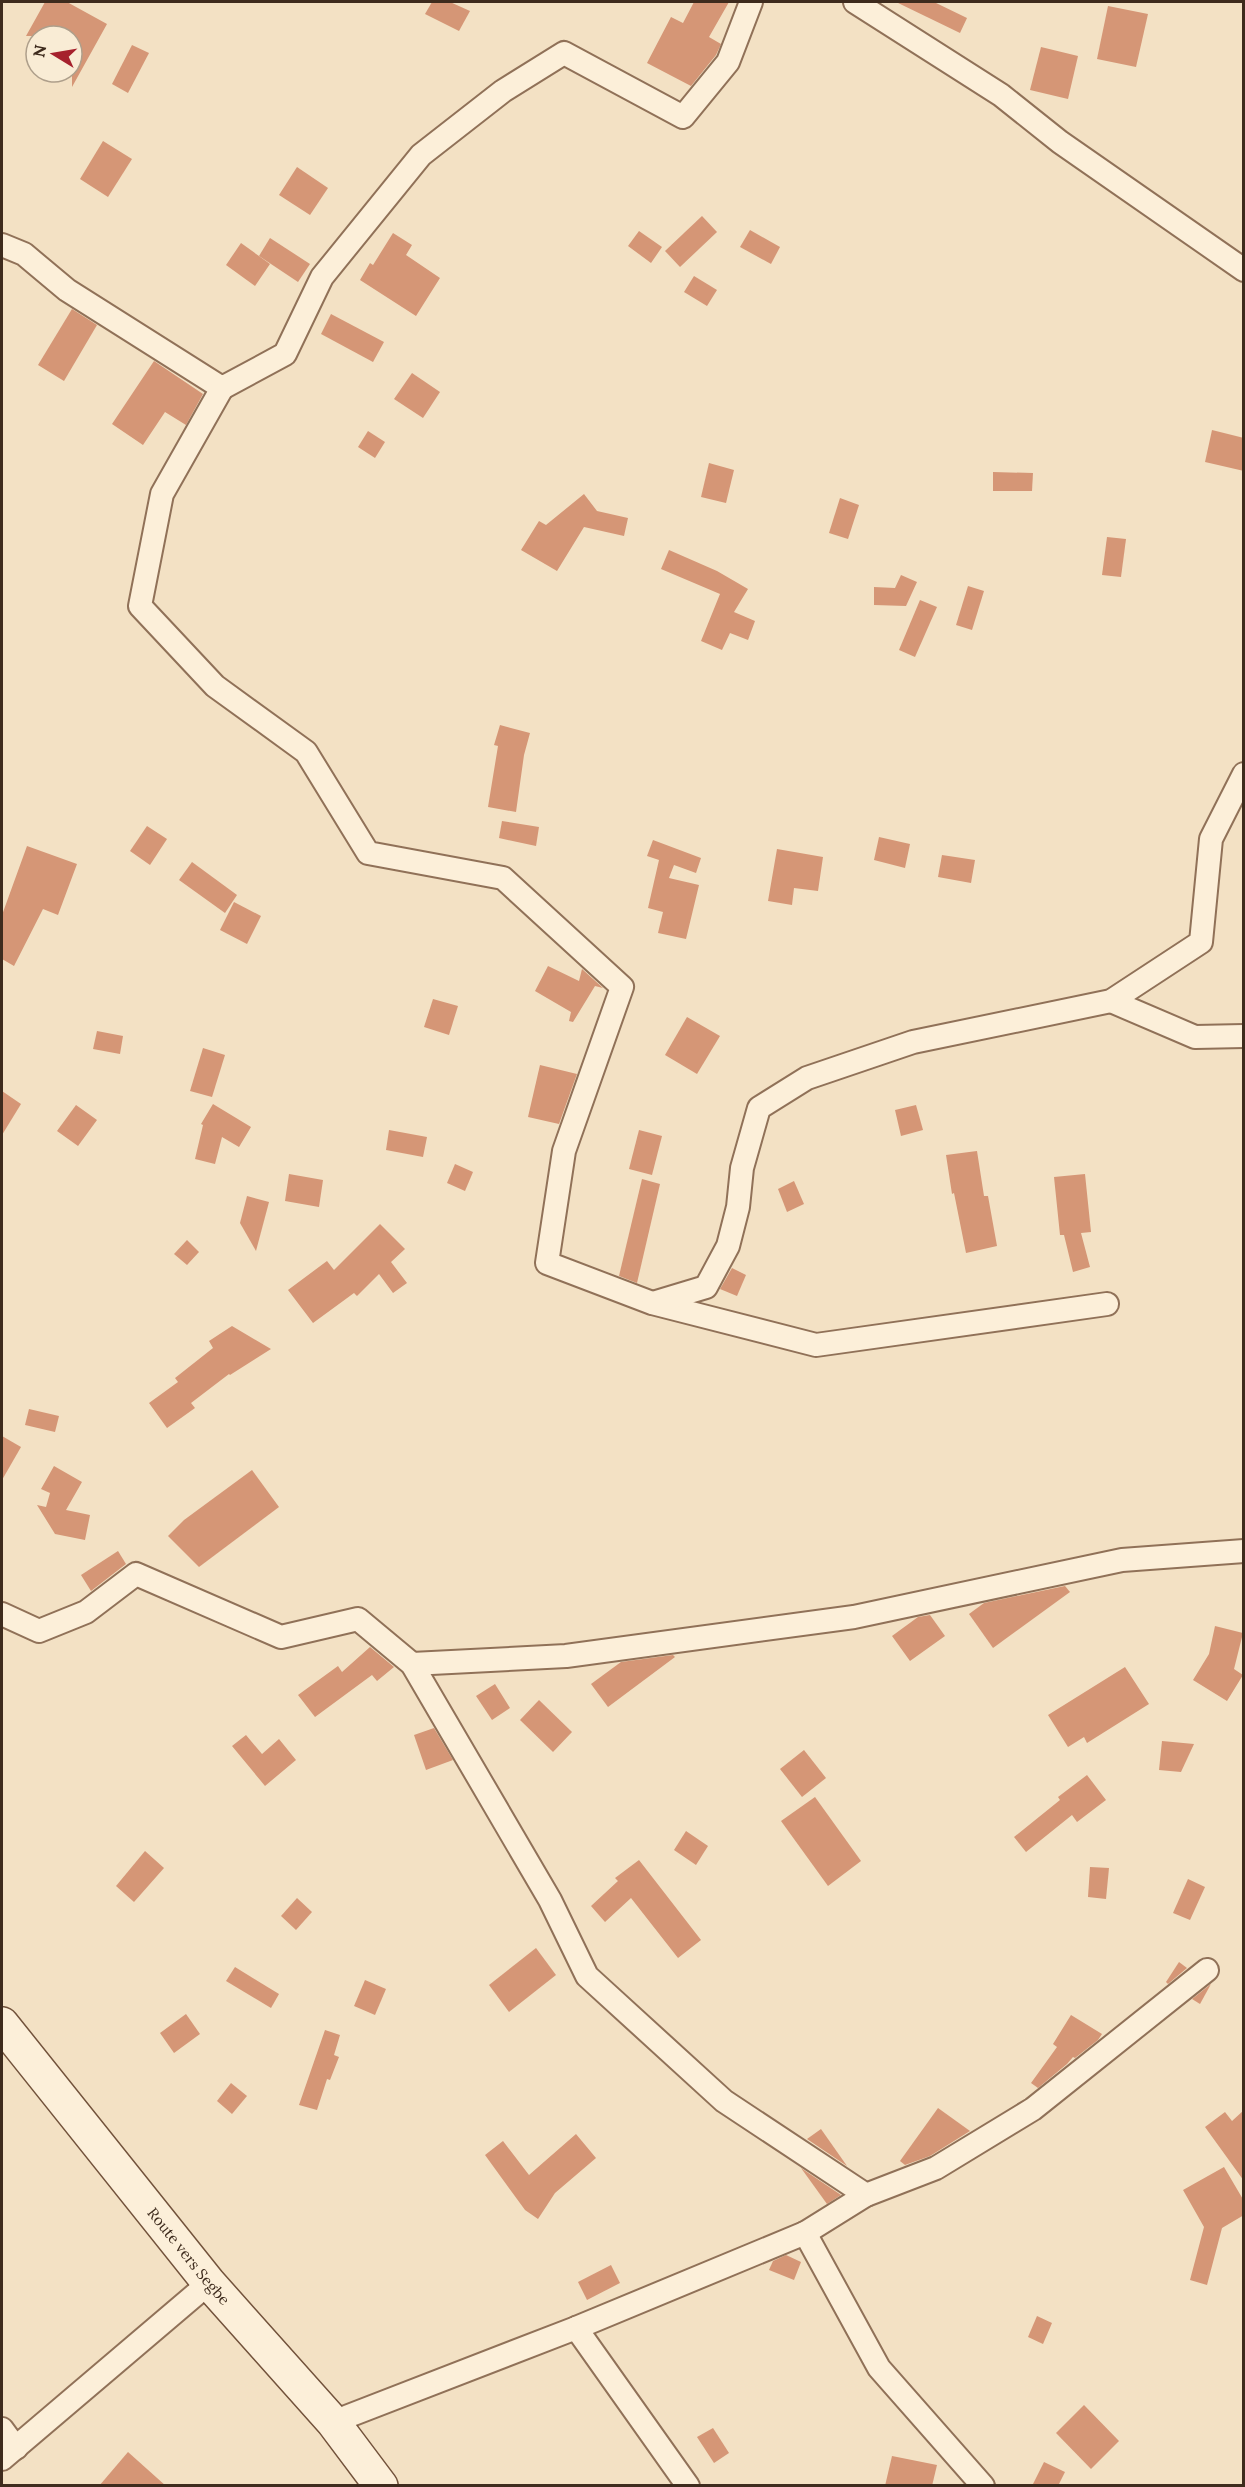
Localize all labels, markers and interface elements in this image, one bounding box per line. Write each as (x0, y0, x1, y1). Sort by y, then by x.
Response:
north arrow (24, 24, 84, 84)
text: N (28, 43, 50, 59)
street label: Route vers Segbe (143, 2204, 234, 2309)

